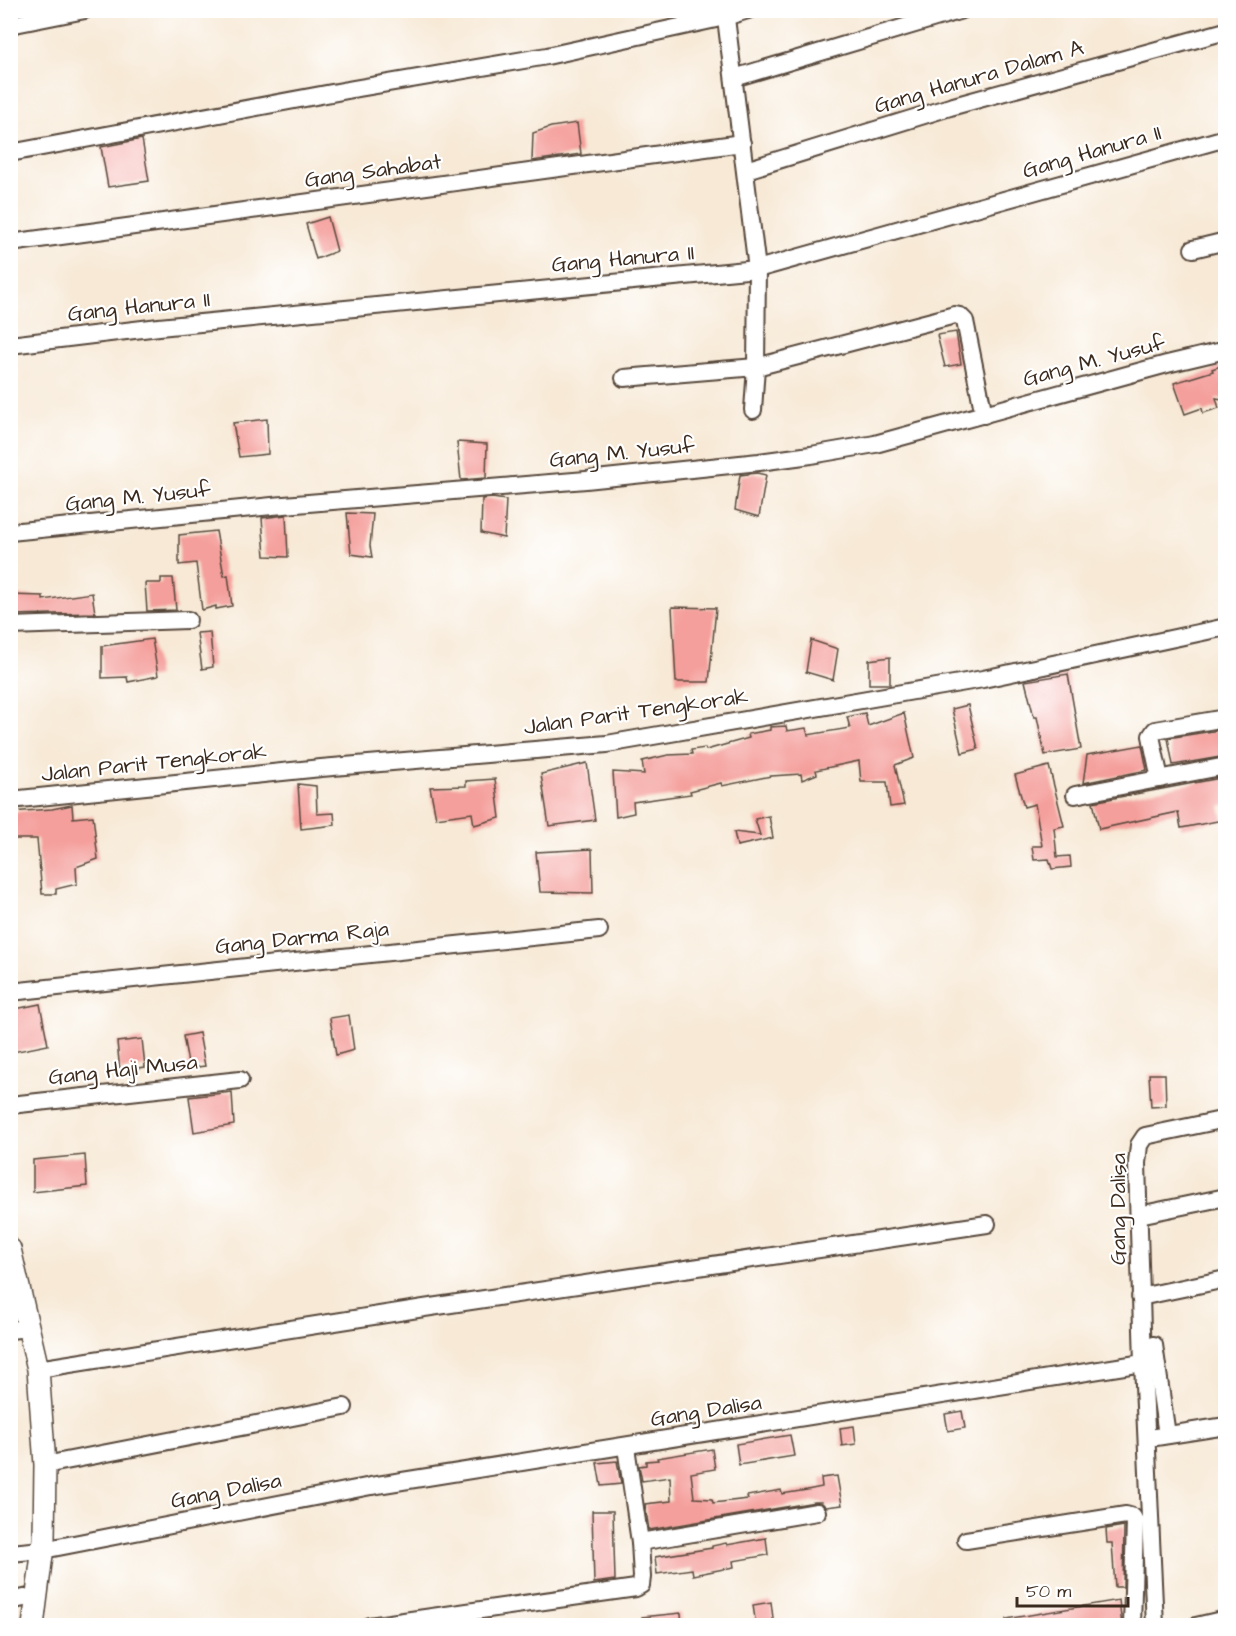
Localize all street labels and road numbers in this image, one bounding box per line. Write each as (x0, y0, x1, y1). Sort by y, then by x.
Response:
street label: Gang Hanura Dalam A (871, 32, 1088, 123)
street label: Gang Hanura II (1019, 117, 1165, 188)
street label: Gang Sahabat (303, 146, 443, 197)
street label: Gang Hanura II (550, 237, 696, 282)
street label: Gang Hanura II (66, 284, 212, 331)
street label: Gang M. Yusuf (1020, 327, 1170, 396)
street label: Gang M. Yusuf (548, 430, 697, 477)
street label: Gang M. Yusuf (64, 474, 213, 521)
street label: Jalan Parit Tengkorak (522, 681, 751, 744)
street label: Jalan Parit Tengkorak (40, 736, 269, 791)
street label: Gang Darma Raja (214, 913, 390, 964)
street label: Gang Haji Musa (47, 1047, 199, 1094)
street label: Gang Dalisa (1103, 1153, 1135, 1265)
street label: Gang Dalisa (648, 1387, 764, 1436)
street label: Gang Dalisa (168, 1465, 284, 1518)

